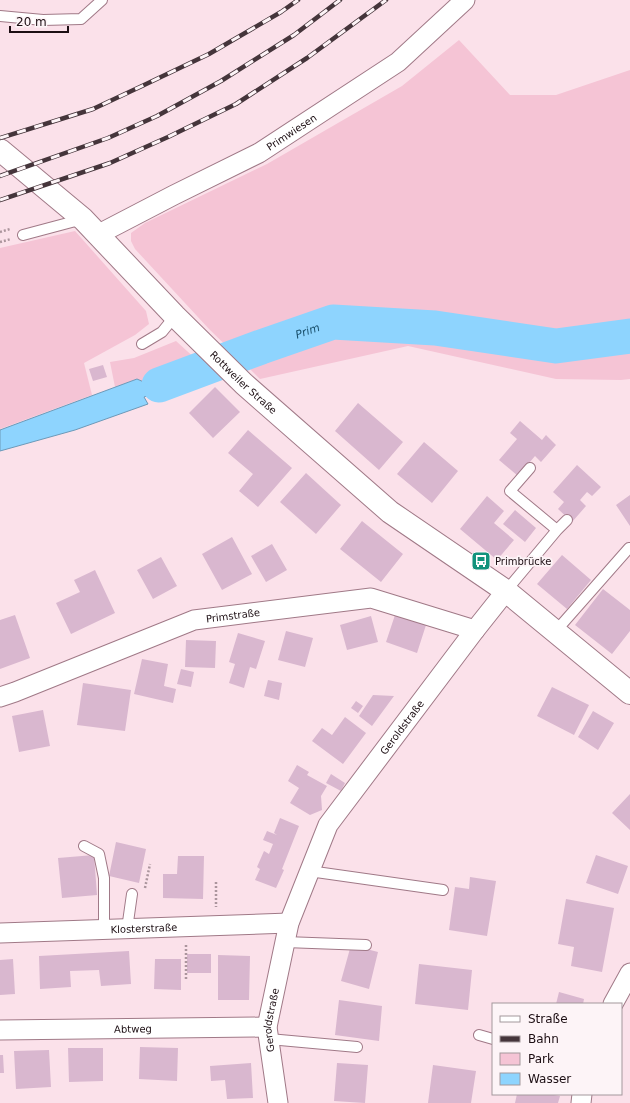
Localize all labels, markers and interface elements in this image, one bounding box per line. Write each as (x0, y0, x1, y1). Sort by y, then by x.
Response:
scale bar (10, 8, 68, 34)
text: 20 m (16, 15, 47, 29)
street label: Primwiesen (264, 112, 318, 152)
water label: Prim (294, 321, 321, 341)
street label: Rottweiler Straße (208, 349, 279, 416)
bus stop icon: Primbrücke (470, 550, 492, 572)
place label: Primbrücke (495, 556, 551, 567)
street label: Primstraße (205, 606, 261, 624)
street label: Geroldstraße (378, 698, 426, 756)
street label: Klosterstraße (110, 921, 177, 935)
street label: Geroldstraße (261, 987, 281, 1053)
legend (492, 1003, 622, 1095)
text: Straße (528, 1012, 568, 1026)
street label: Abtweg (114, 1023, 152, 1034)
text: Bahn (528, 1032, 559, 1046)
text: Park (528, 1052, 554, 1066)
text: Wasser (528, 1072, 571, 1086)

